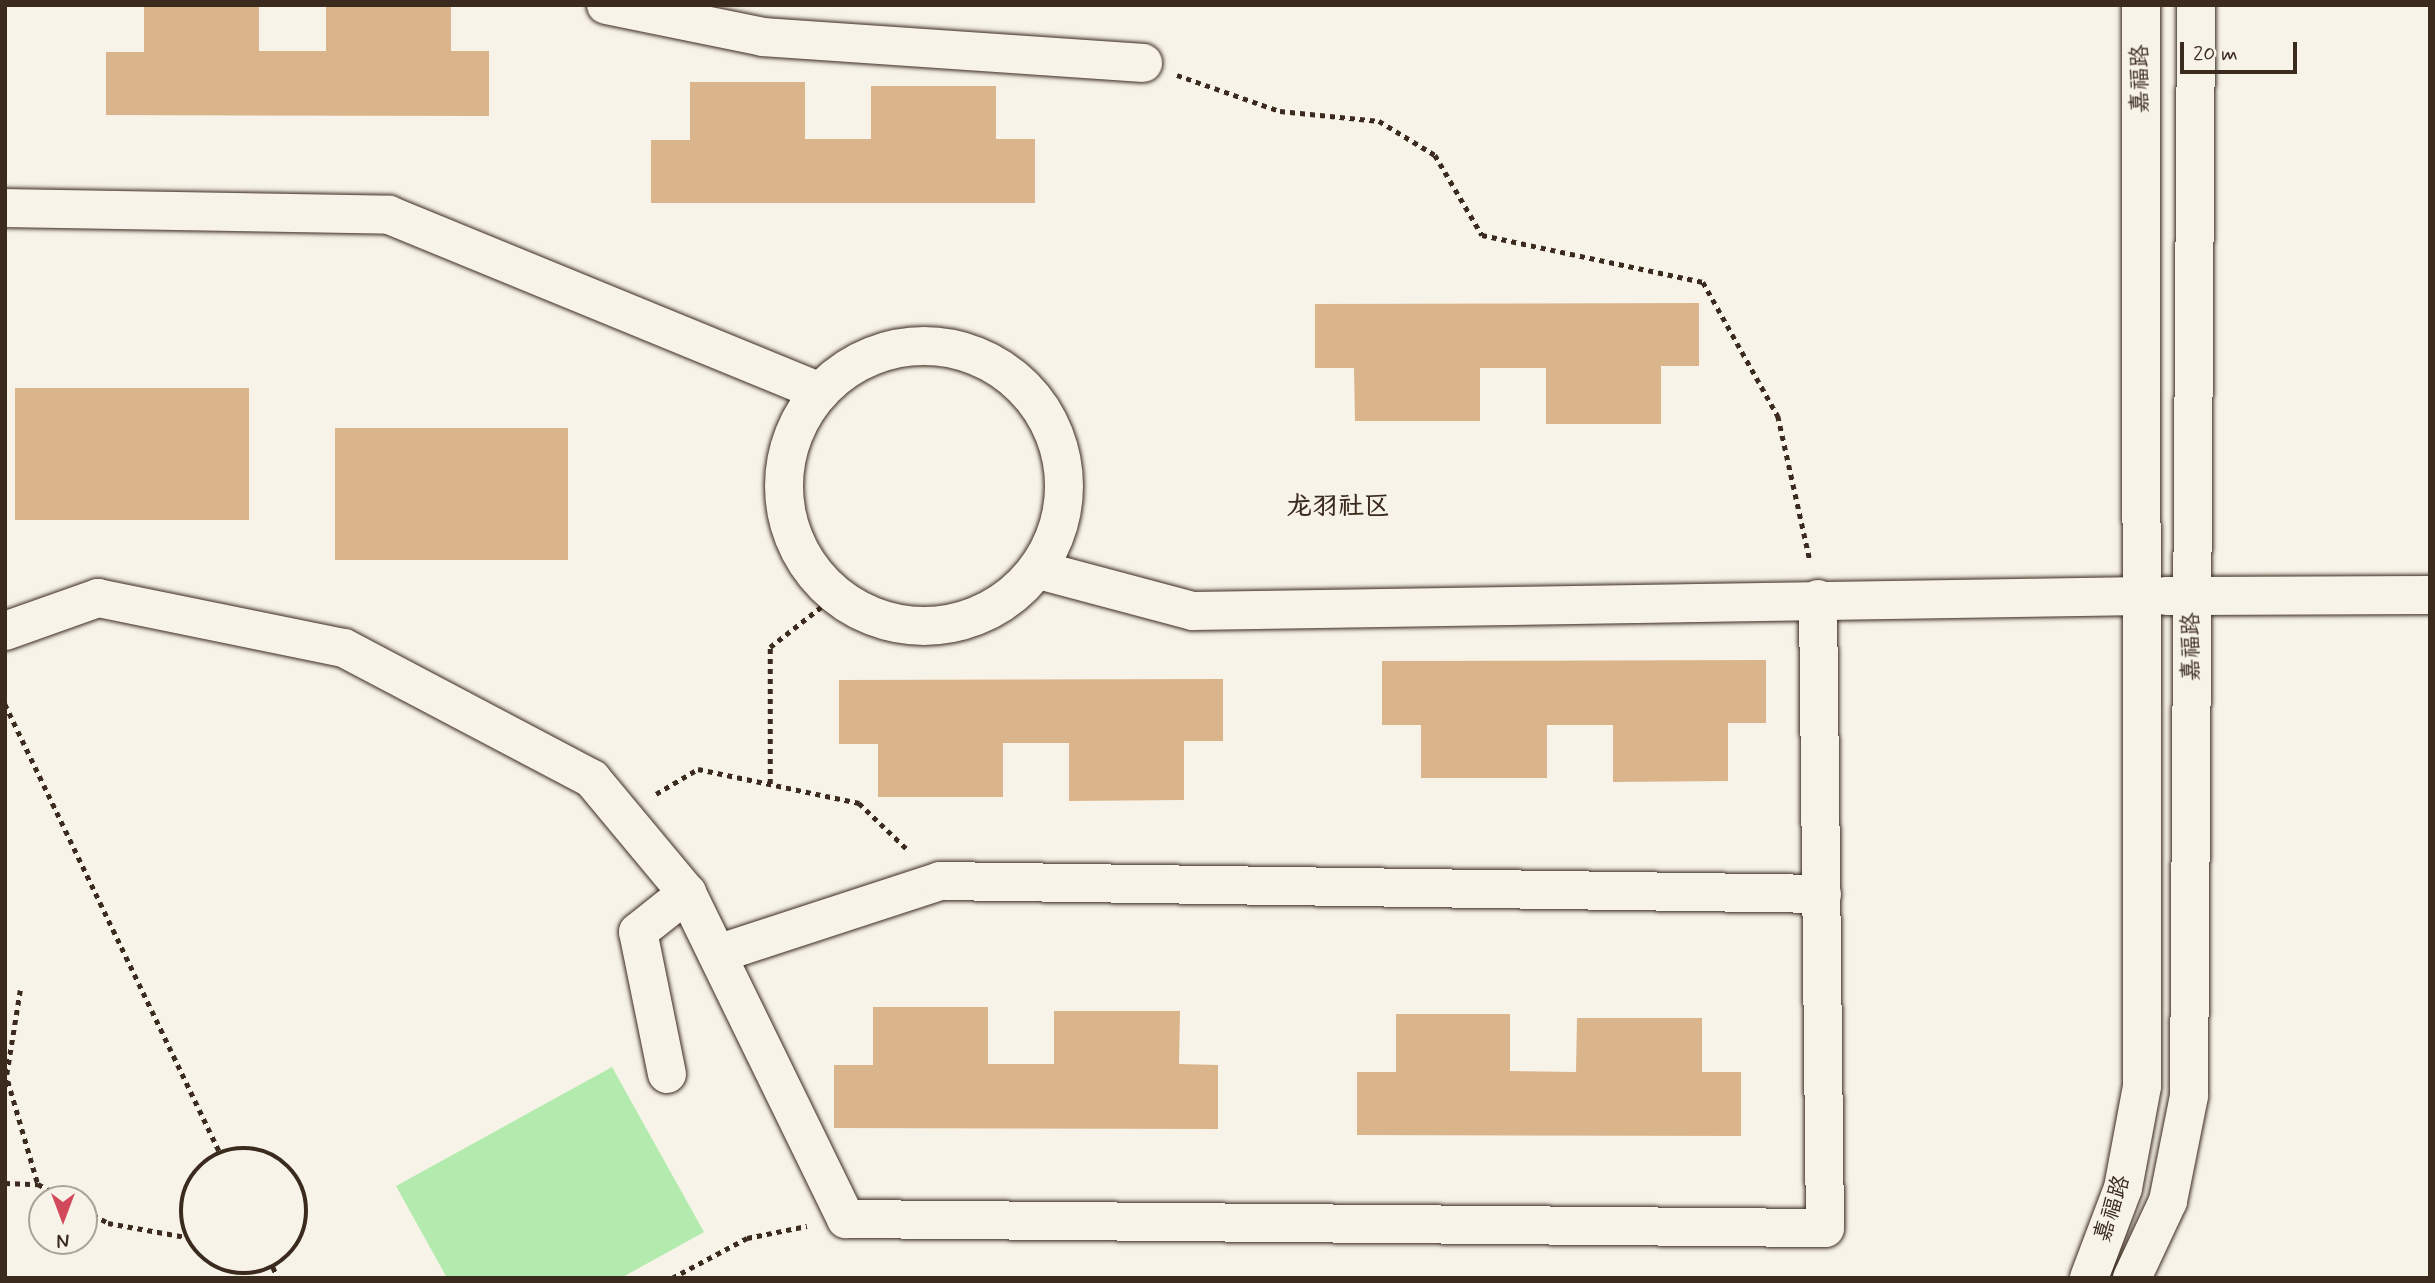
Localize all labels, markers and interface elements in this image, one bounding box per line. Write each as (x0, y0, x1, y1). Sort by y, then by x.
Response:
scale bar (2183, 28, 2300, 72)
text: 20 m (2193, 40, 2238, 68)
street label: 嘉福路 (2127, 45, 2155, 113)
district label: 龙羽社区 (1286, 492, 1390, 524)
street label: 嘉福路 (2178, 613, 2206, 681)
street label: 嘉福路 (2089, 1172, 2137, 1246)
north arrow (28, 1185, 98, 1255)
text: N (57, 1227, 69, 1252)

